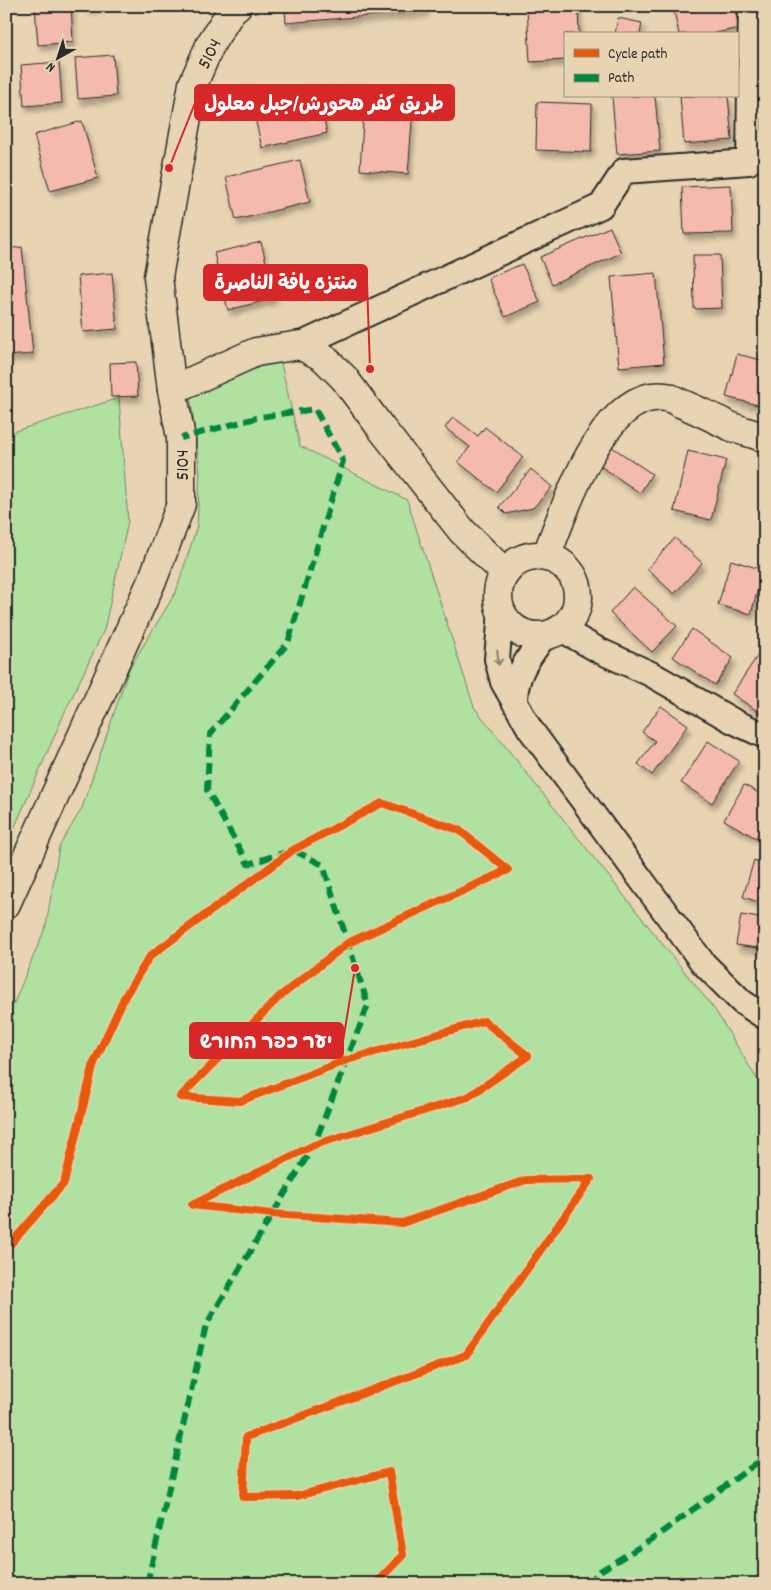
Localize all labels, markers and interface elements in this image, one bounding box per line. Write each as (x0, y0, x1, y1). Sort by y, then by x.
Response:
north arrow (32, 32, 82, 82)
legend (564, 32, 738, 98)
street label: 5104 (192, 35, 230, 75)
text: Cycle path (608, 44, 668, 66)
text: N (42, 57, 60, 76)
text: Path (608, 68, 634, 90)
callout: طريق كفر هحورش/جبل معلول (195, 85, 454, 120)
text: طريق كفر هحورش/جبل معلول (204, 92, 444, 120)
callout: منتزه يافة الناصرة (204, 265, 367, 300)
text: منتزه يافة الناصرة (214, 271, 358, 299)
street label: 5104 (171, 449, 198, 481)
one-way arrow (493, 650, 503, 666)
callout: יער כפר החורש (190, 1023, 343, 1058)
text: יער כפר החורש (200, 1030, 332, 1058)

